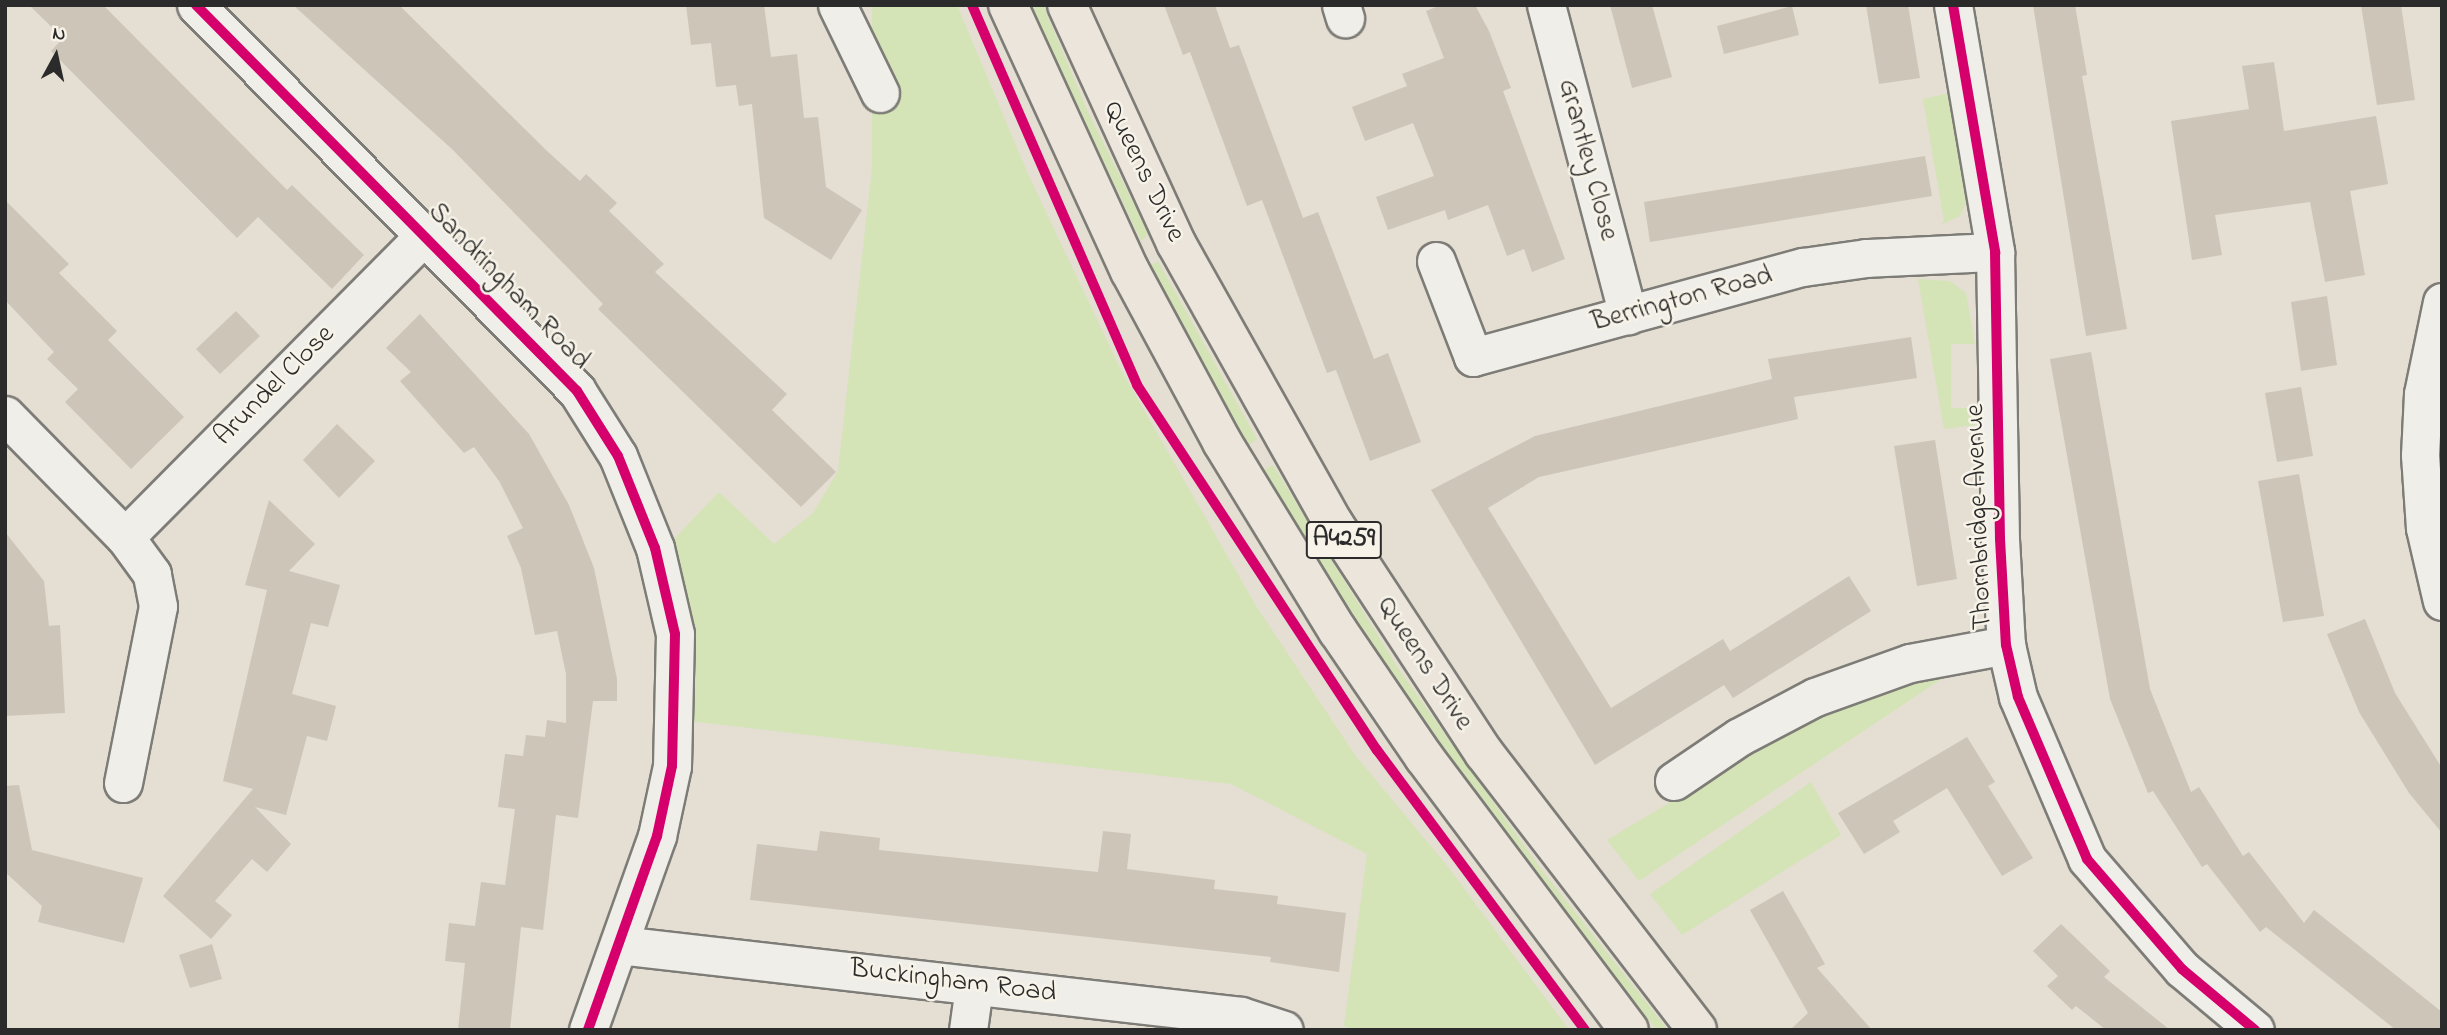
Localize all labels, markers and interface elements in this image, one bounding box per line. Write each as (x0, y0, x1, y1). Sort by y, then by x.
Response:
text: N (51, 20, 67, 49)
north arrow (21, 21, 91, 91)
street label: Grantley Close (1549, 76, 1625, 244)
street label: Queens Drive (1094, 96, 1192, 248)
street label: Sandringham Road (420, 196, 596, 378)
street label: Berrington Road (1588, 260, 1776, 340)
street label: Arundel Close (208, 319, 342, 453)
street label: Thornbridge Avenue (1959, 403, 2001, 631)
road number: A4259 (1306, 518, 1382, 562)
street label: Queens Drive (1368, 591, 1480, 737)
street label: Buckingham Road (848, 953, 1058, 1011)

